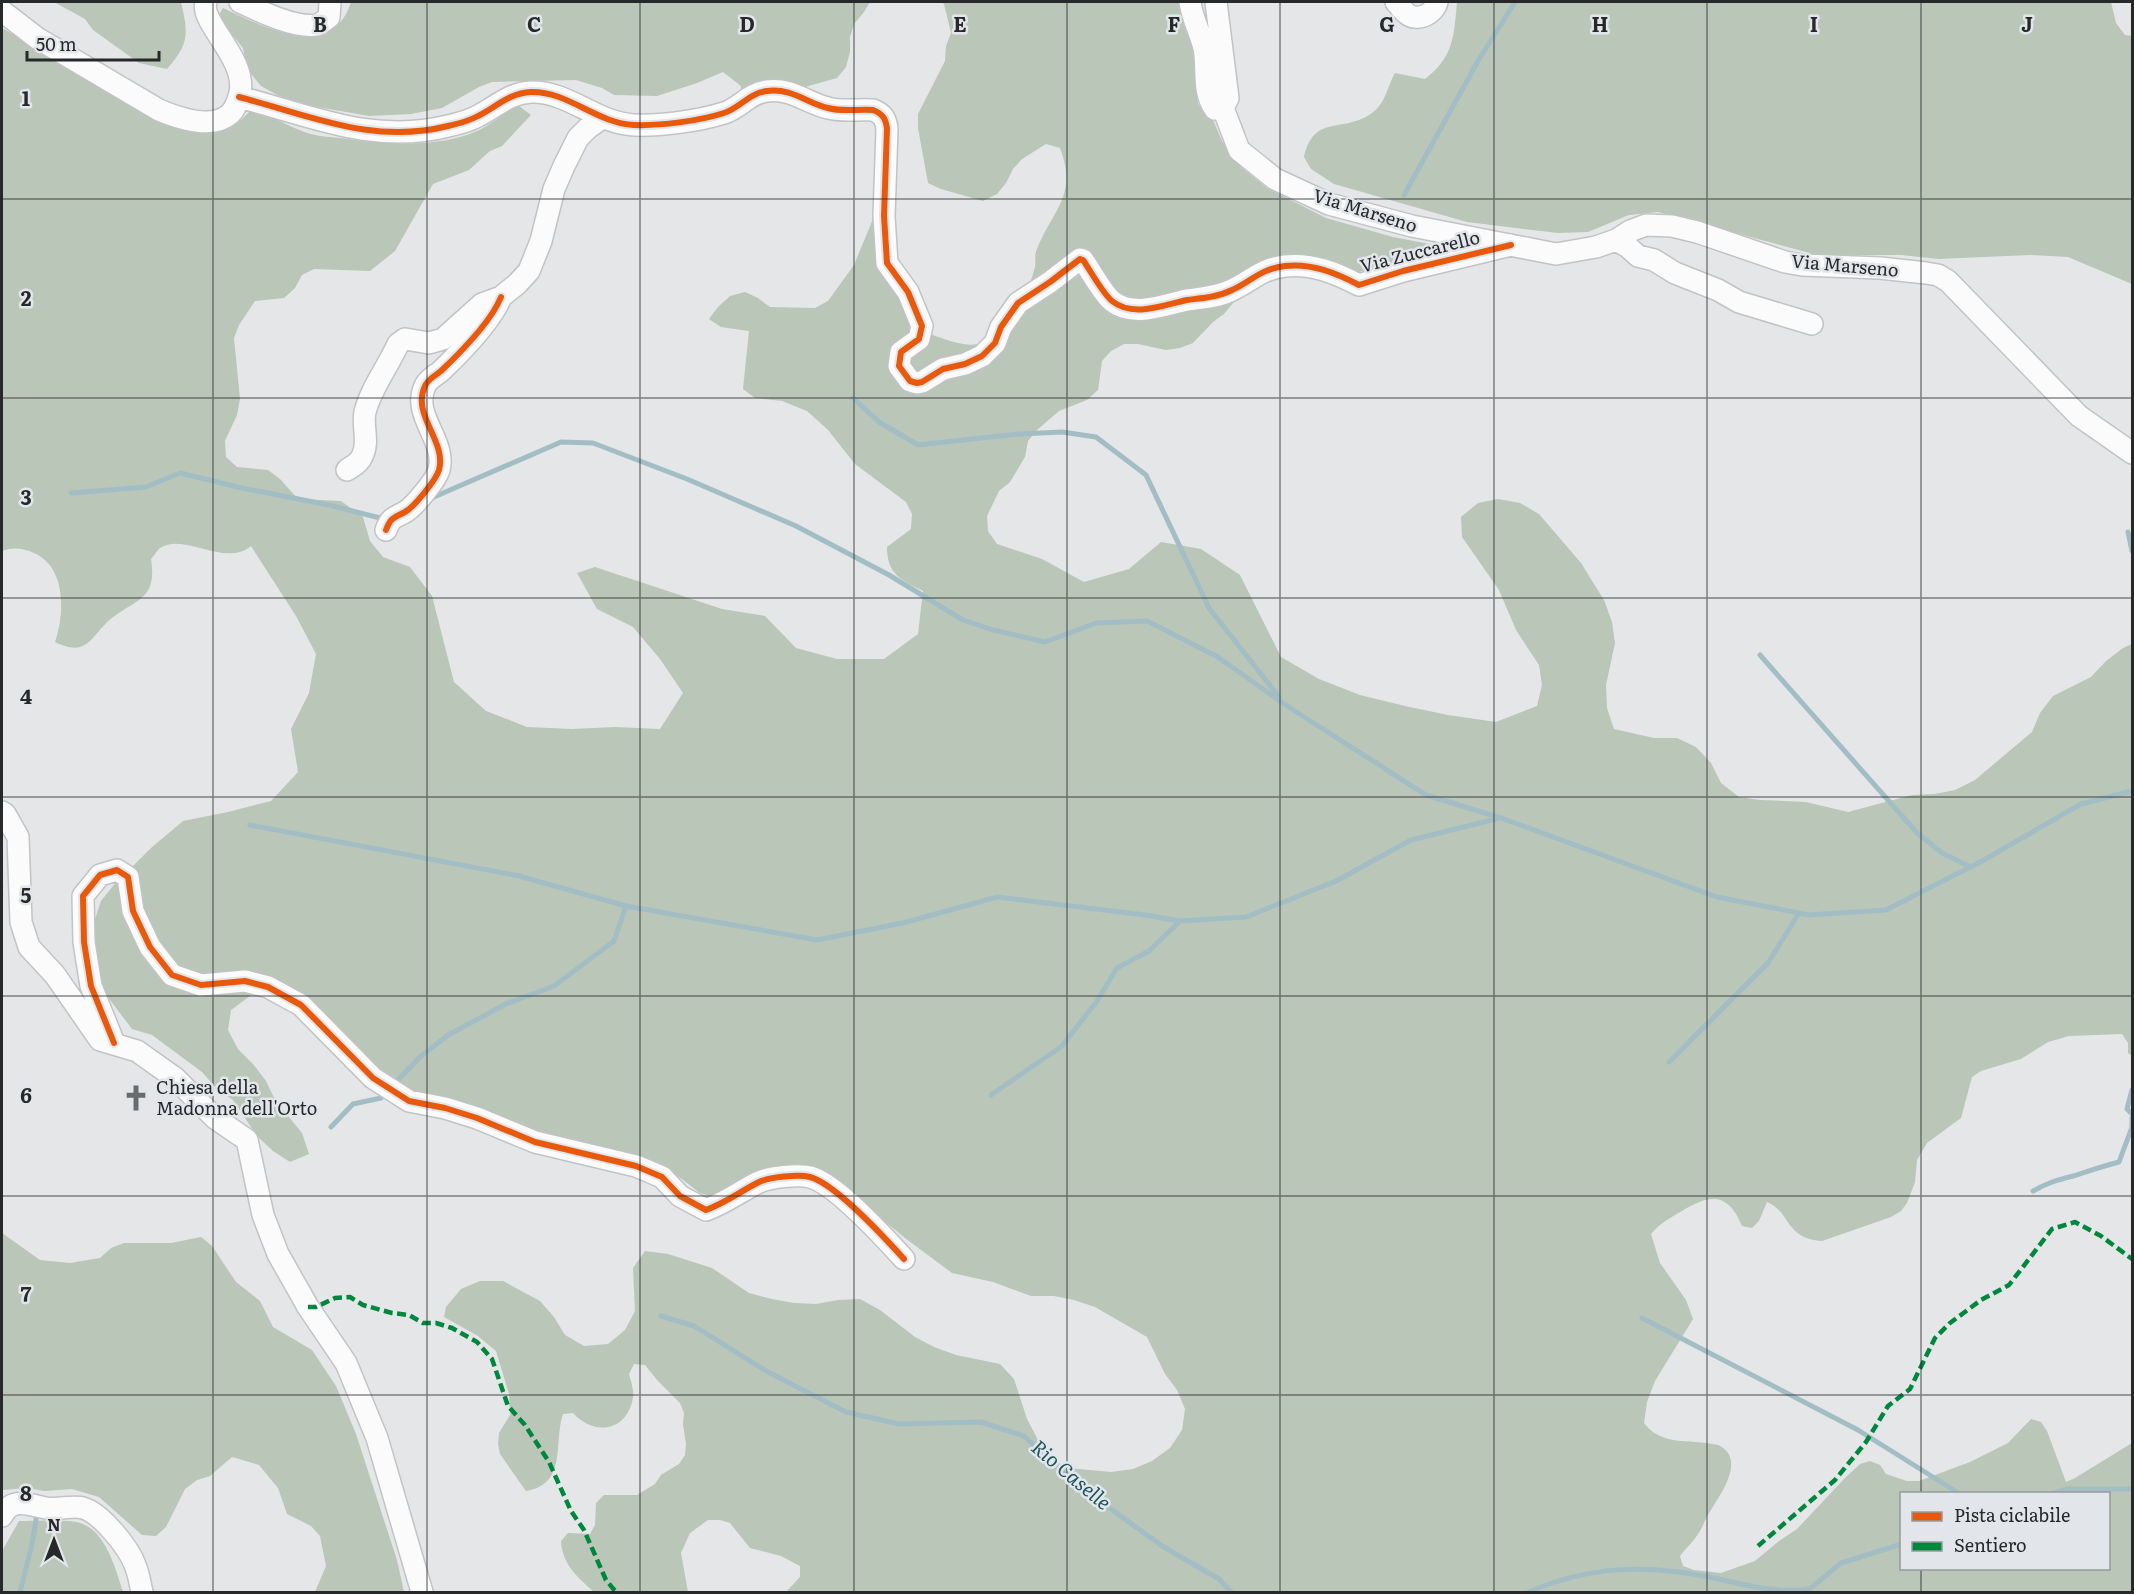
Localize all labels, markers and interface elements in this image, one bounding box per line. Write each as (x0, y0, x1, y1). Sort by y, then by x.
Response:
text: B (313, 8, 327, 38)
text: C (527, 8, 541, 38)
text: D (739, 8, 755, 38)
text: E (953, 8, 967, 38)
text: F (1168, 8, 1181, 38)
text: G (1379, 8, 1395, 38)
text: H (1592, 8, 1608, 38)
text: I (1810, 8, 1818, 38)
text: J (2021, 8, 2033, 38)
scale bar (27, 24, 159, 62)
text: 50 m (36, 30, 77, 57)
text: 1 (22, 82, 30, 112)
street label: Via Marseno (1310, 181, 1421, 238)
street label: Via Zuccarello (1357, 223, 1482, 278)
street label: Via Marseno (1790, 246, 1900, 283)
text: 2 (21, 282, 32, 312)
text: 3 (20, 481, 32, 511)
text: 4 (20, 680, 32, 710)
text: 5 (21, 879, 32, 909)
place label: Chiesa della Madonna dell'Orto (156, 1073, 317, 1121)
text: 6 (20, 1079, 32, 1109)
church icon: Chiesa della Madonna dell'Orto (121, 1083, 151, 1113)
text: 7 (21, 1278, 32, 1308)
water label: Rio Caselle (1026, 1431, 1119, 1516)
text: 8 (20, 1477, 32, 1507)
legend (1900, 1492, 2110, 1570)
text: Pista ciclabile (1954, 1501, 2070, 1528)
north arrow (24, 1510, 84, 1570)
text: N (47, 1512, 61, 1536)
text: Sentiero (1954, 1531, 2027, 1558)

